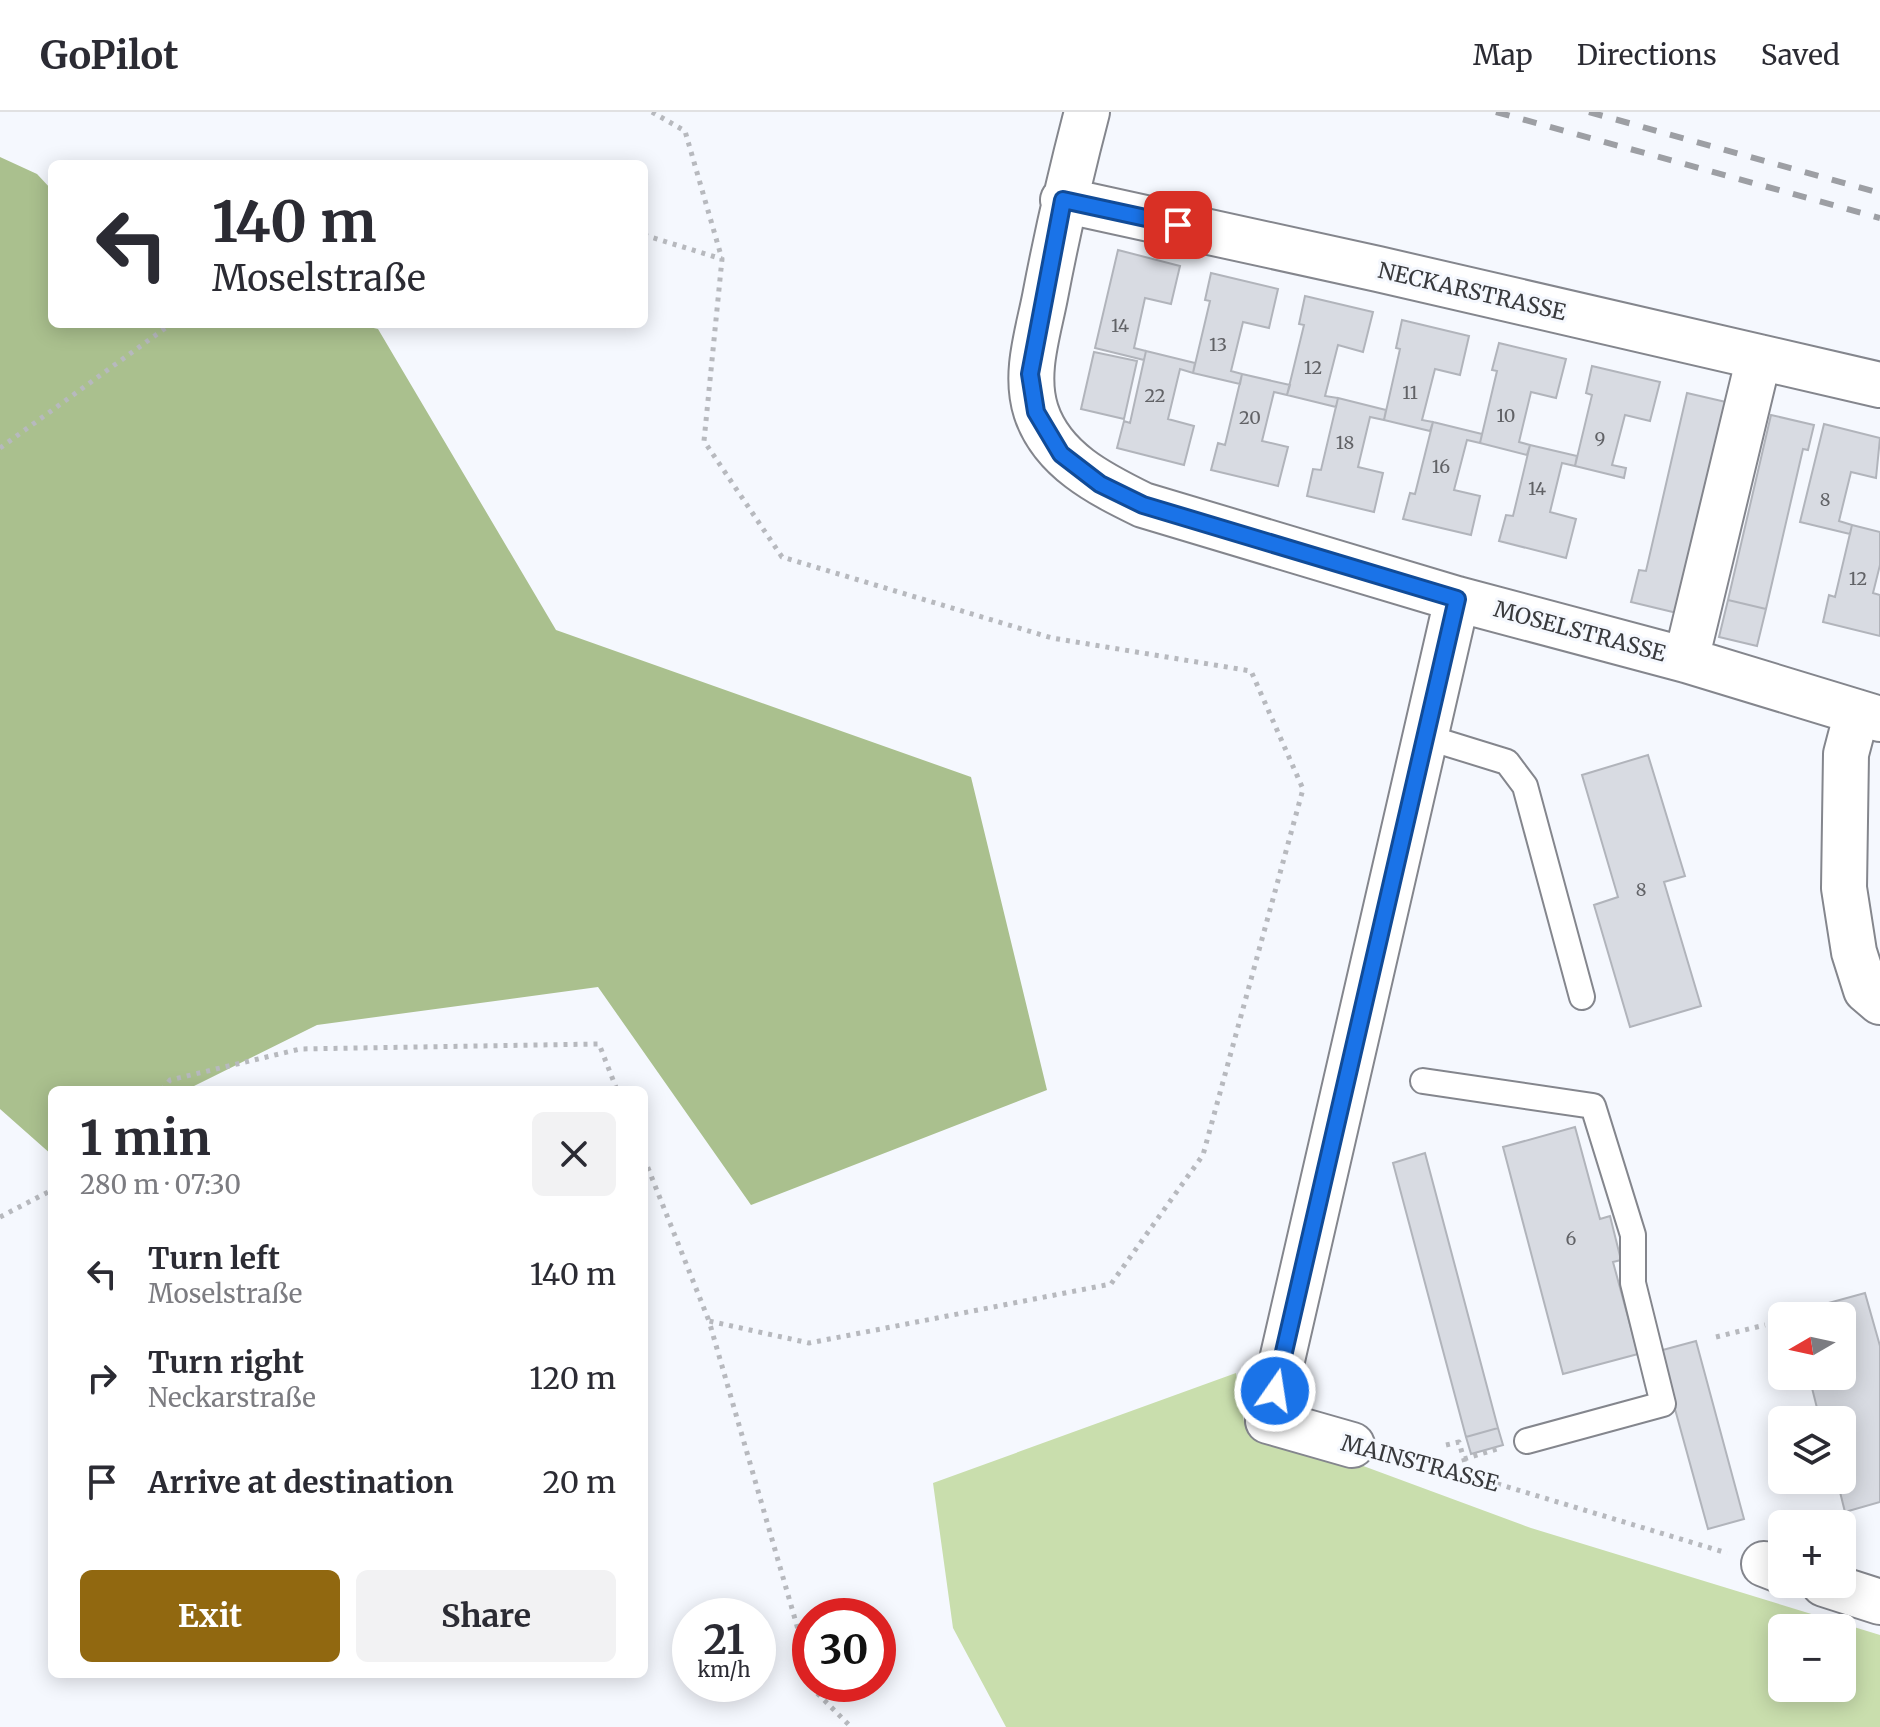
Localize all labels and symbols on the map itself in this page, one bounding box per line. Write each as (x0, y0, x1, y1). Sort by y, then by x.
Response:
pin (1144, 191, 1212, 259)
street label: NECKARSTRASSE (1375, 256, 1569, 326)
house number: 14 (1111, 314, 1129, 337)
house number: 13 (1209, 333, 1227, 356)
house number: 12 (1304, 356, 1322, 379)
house number: 11 (1402, 381, 1418, 404)
house number: 22 (1144, 384, 1166, 407)
house number: 10 (1497, 404, 1515, 427)
house number: 20 (1239, 406, 1261, 429)
house number: 9 (1595, 427, 1605, 450)
house number: 18 (1336, 431, 1354, 454)
house number: 16 (1432, 455, 1450, 478)
house number: 14 (1528, 477, 1546, 500)
house number: 8 (1820, 488, 1830, 511)
house number: 12 (1849, 567, 1867, 590)
street label: MOSELSTRASSE (1491, 595, 1669, 667)
house number: 8 (1636, 878, 1646, 901)
house number: 6 (1566, 1227, 1577, 1250)
north arrow (1768, 1302, 1856, 1390)
position arrow (1233, 1349, 1317, 1433)
street label: MAINSTRASSE (1338, 1429, 1502, 1498)
speed limit sign: 30 (792, 1598, 896, 1702)

